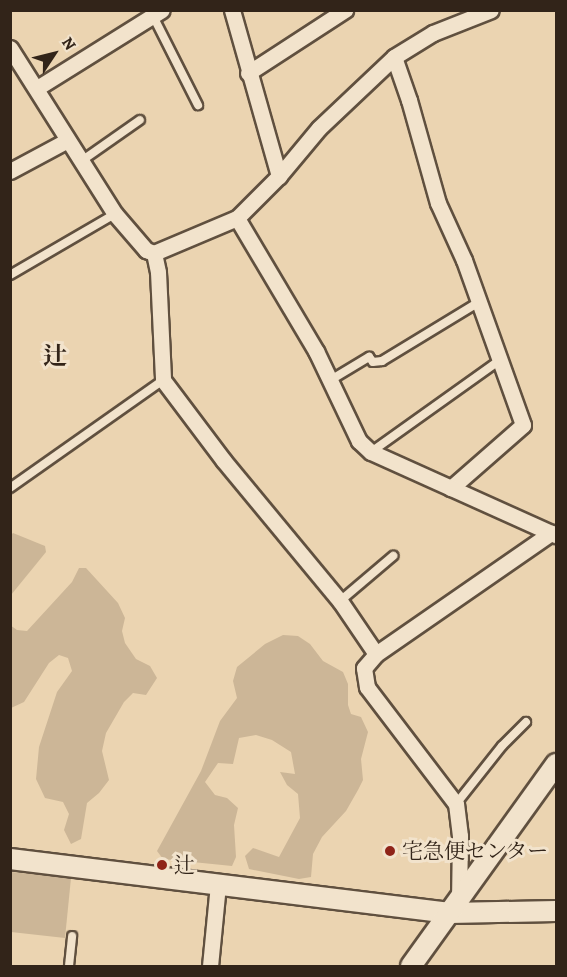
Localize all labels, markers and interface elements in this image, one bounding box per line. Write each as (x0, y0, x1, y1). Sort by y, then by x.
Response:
north arrow (24, 24, 84, 84)
text: N (56, 33, 81, 55)
district label: 辻 (43, 343, 67, 371)
place label: 宅急便センター (402, 838, 549, 864)
marker: 宅急便センター (383, 844, 397, 858)
place label: 辻 (174, 852, 195, 878)
marker: 辻 (155, 858, 169, 872)

